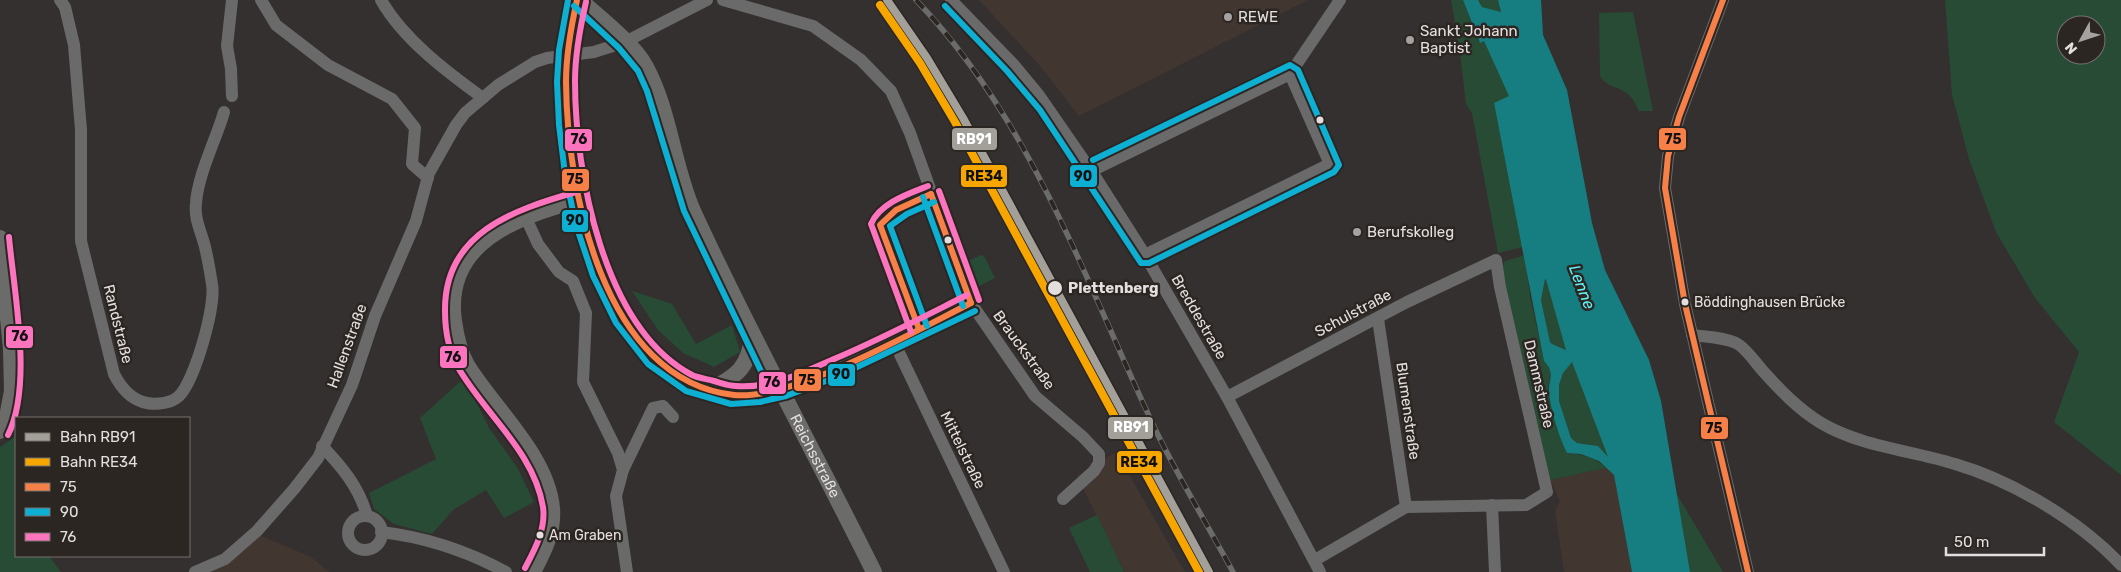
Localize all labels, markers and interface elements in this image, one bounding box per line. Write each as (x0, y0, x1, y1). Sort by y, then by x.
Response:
place label: REWE (1238, 8, 1278, 26)
marker: REWE (1222, 11, 1234, 23)
north arrow (2056, 15, 2106, 65)
place label: Sankt Johann Baptist (1420, 22, 1518, 57)
marker: Sankt Johann Baptist (1404, 34, 1416, 46)
text: N (2062, 39, 2081, 57)
unlabelled marker (1315, 115, 1325, 125)
line badge: RB91 (951, 127, 998, 151)
line badge: 75 (1658, 127, 1687, 151)
line badge: 76 (564, 128, 593, 152)
text: 76 (571, 131, 587, 148)
text: RB91 (956, 131, 992, 148)
text: 75 (1664, 131, 1682, 148)
line badge: RE34 (960, 164, 1008, 188)
line badge: 90 (1069, 164, 1098, 188)
line badge: 75 (561, 168, 590, 192)
text: RE34 (965, 168, 1003, 185)
text: 90 (1074, 168, 1092, 185)
text: 75 (566, 171, 584, 188)
line badge: 90 (561, 209, 589, 233)
text: 90 (566, 212, 584, 229)
place label: Berufskolleg (1367, 223, 1454, 241)
marker: Berufskolleg (1351, 226, 1363, 238)
unlabelled marker (943, 235, 953, 245)
water label: Lenne (1565, 262, 1599, 312)
street label: Breddestraße (1167, 271, 1231, 363)
marker: Plettenberg (1046, 279, 1064, 297)
place label: Plettenberg (1068, 279, 1159, 297)
street label: Randstraße (100, 283, 136, 365)
street label: Schulstraße (1312, 285, 1394, 341)
place label: Böddinghausen Brücke (1694, 294, 1846, 311)
marker: Böddinghausen Brücke (1680, 297, 1690, 307)
street label: Hallenstraße (323, 301, 371, 391)
street label: Brauckstraße (989, 307, 1059, 393)
line badge: 76 (5, 325, 34, 349)
text: 76 (12, 328, 28, 345)
street label: Dammstraße (1520, 338, 1558, 430)
line badge: 76 (439, 345, 468, 369)
text: 76 (445, 349, 461, 366)
street label: Blumenstraße (1392, 361, 1424, 461)
line badge: 90 (827, 363, 856, 387)
text: 90 (832, 366, 850, 383)
line badge: 75 (793, 368, 822, 392)
line badge: 76 (758, 371, 787, 395)
text: 75 (798, 372, 816, 389)
text: 76 (764, 374, 780, 391)
street label: Mittelstraße (937, 408, 989, 492)
street label: Reichsstraße (786, 411, 844, 501)
line badge: RB91 (1107, 416, 1154, 440)
line badge: 75 (1700, 416, 1729, 440)
legend (15, 417, 190, 557)
text: RB91 (1113, 419, 1149, 436)
text: 75 (1705, 420, 1723, 437)
text: Bahn RB91 (60, 428, 135, 446)
line badge: RE34 (1116, 450, 1163, 474)
text: Bahn RE34 (60, 453, 137, 471)
text: RE34 (1120, 454, 1158, 471)
text: 75 (60, 478, 77, 496)
text: 90 (60, 503, 78, 521)
scale bar (1946, 524, 2044, 556)
place label: Am Graben (549, 527, 621, 544)
text: 76 (60, 528, 76, 546)
marker: Am Graben (535, 530, 545, 540)
text: 50 m (1954, 533, 1989, 551)

